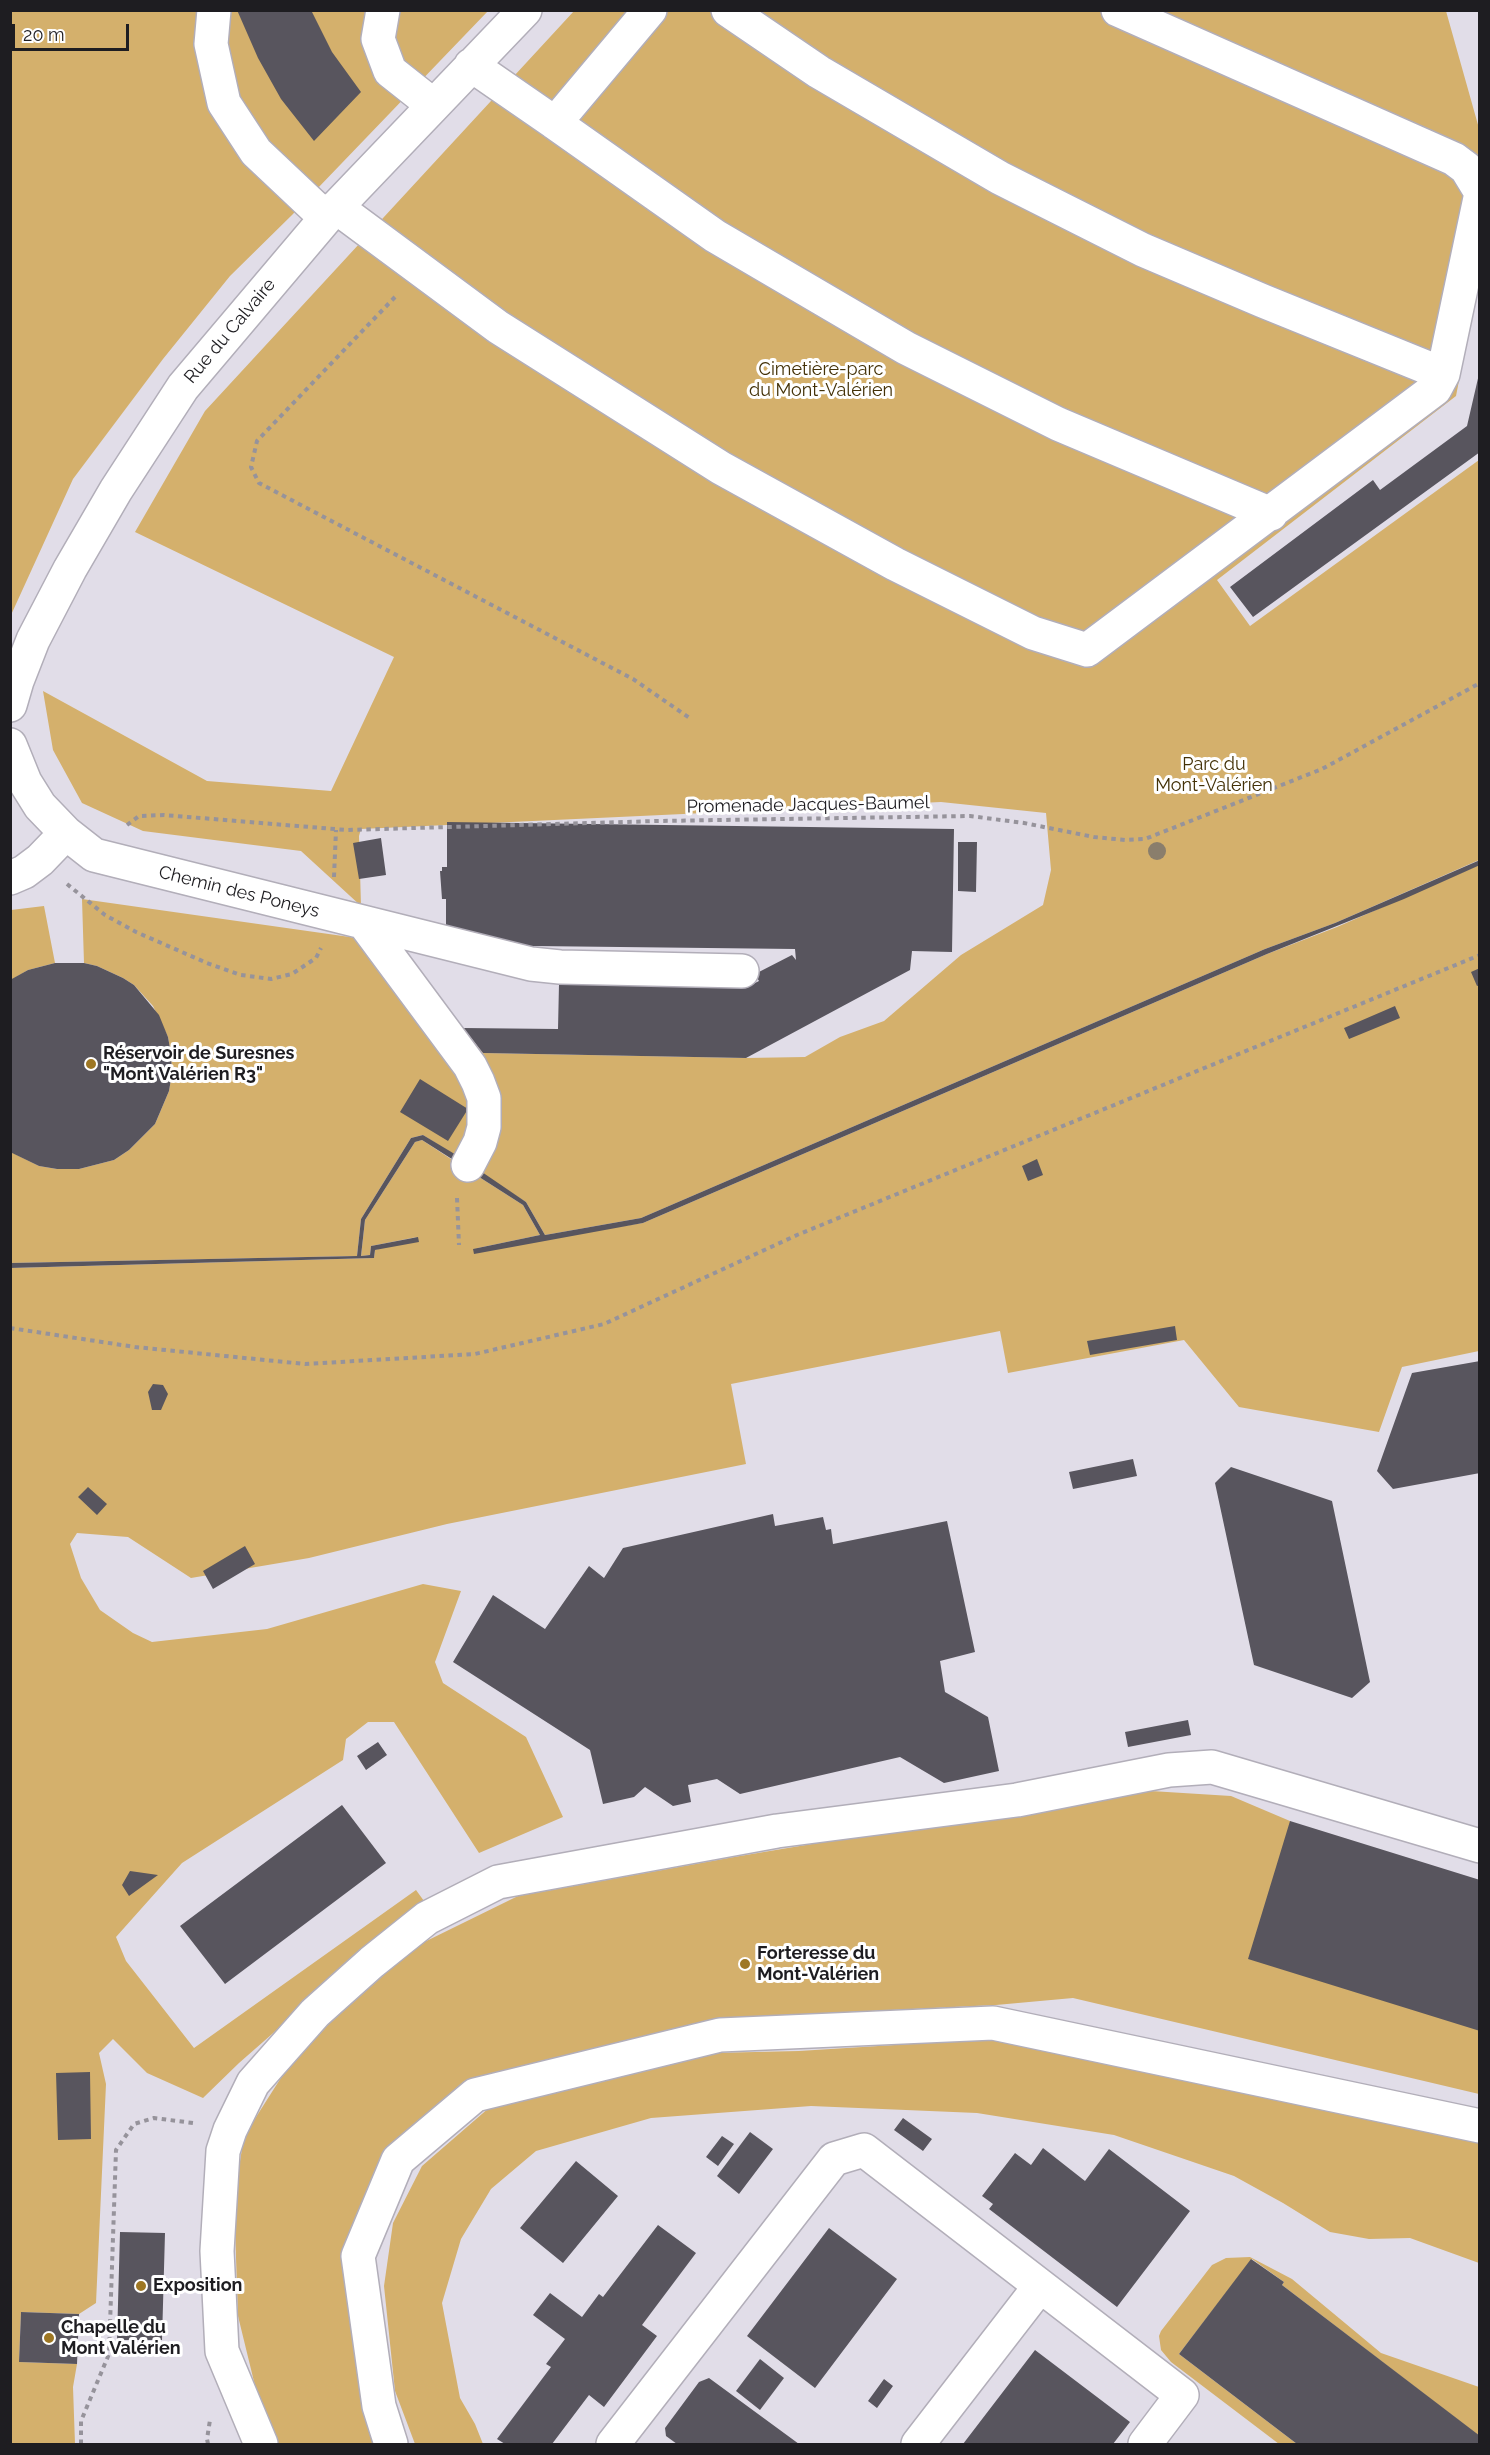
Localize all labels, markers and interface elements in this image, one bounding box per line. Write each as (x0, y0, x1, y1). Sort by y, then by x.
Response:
scale bar (15, 12, 132, 50)
text: 20 m (23, 24, 65, 45)
street label: Rue du Calvaire (180, 274, 280, 388)
park label: Cimetière-parc du Mont-Valérien (749, 359, 893, 401)
park label: Parc du Mont-Valérien (1155, 754, 1273, 796)
street label: Promenade Jacques-Baumel (686, 792, 930, 818)
street label: Chemin des Poneys (156, 862, 322, 922)
place label: Réservoir de Suresnes "Mont Valérien R3" (103, 1043, 294, 1086)
marker: Réservoir de Suresnes "Mont Valérien R3" (84, 1057, 98, 1071)
place label: Forteresse du Mont-Valérien (757, 1943, 879, 1986)
marker: Forteresse du Mont-Valérien (738, 1957, 752, 1971)
place label: Exposition (153, 2275, 242, 2297)
marker: Exposition (134, 2279, 148, 2293)
place label: Chapelle du Mont Valérien (61, 2317, 181, 2360)
marker: Chapelle du Mont Valérien (42, 2331, 56, 2345)

